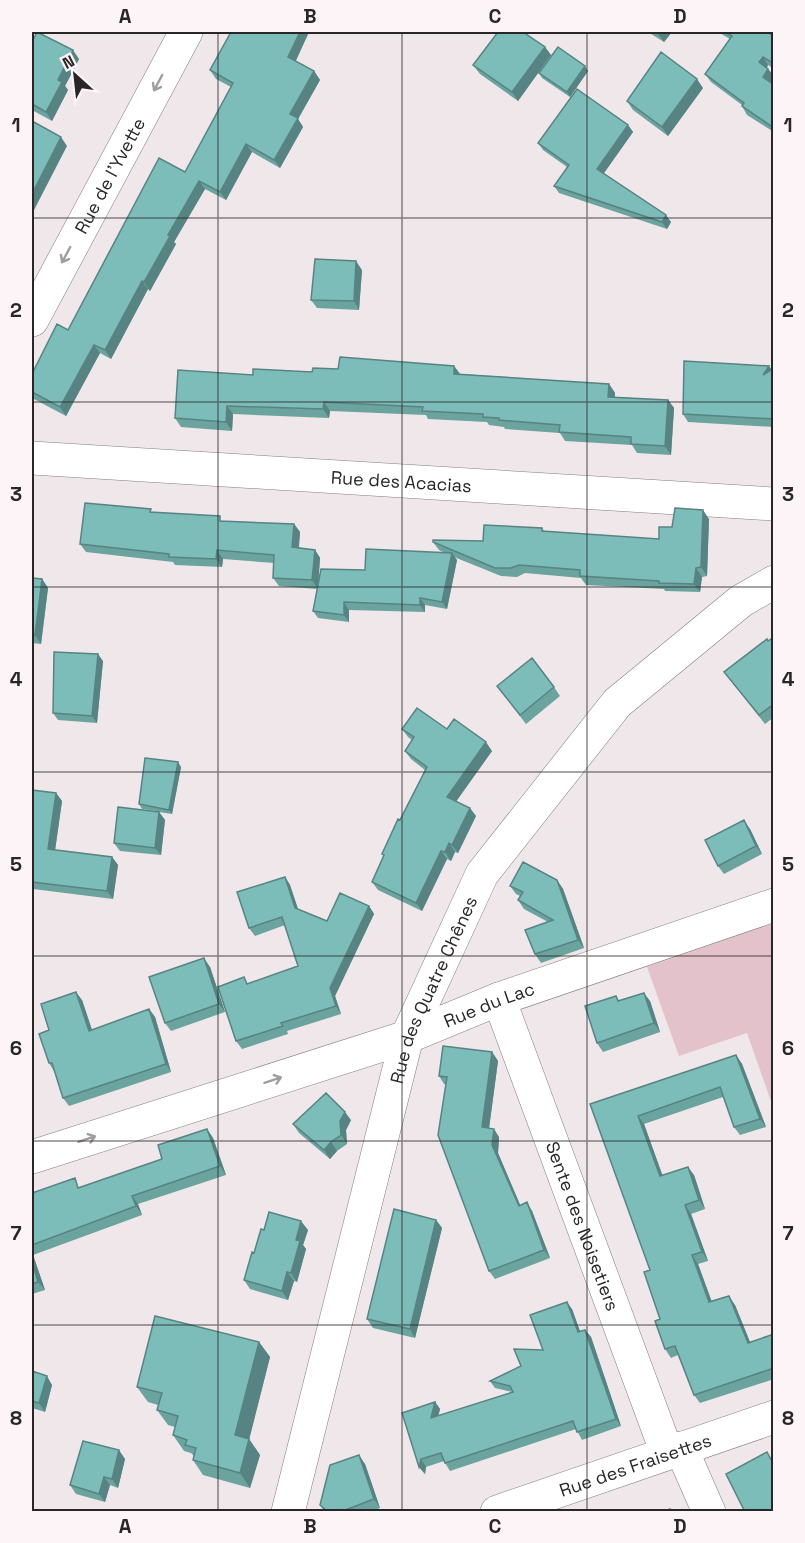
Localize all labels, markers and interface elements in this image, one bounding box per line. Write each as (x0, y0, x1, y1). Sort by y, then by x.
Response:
text: A (119, 3, 132, 29)
text: B (303, 3, 317, 29)
text: C (489, 3, 502, 29)
text: D (673, 3, 687, 29)
north arrow (45, 45, 105, 105)
text: N (59, 50, 78, 74)
one-way arrow (152, 74, 164, 91)
text: 1 (11, 112, 21, 138)
text: 1 (783, 112, 793, 138)
street label: Rue de l'Yvette (69, 113, 150, 237)
one-way arrow (60, 246, 72, 263)
text: 2 (10, 297, 22, 323)
text: 2 (782, 297, 794, 323)
street label: Rue des Acacias (330, 465, 472, 497)
text: 3 (10, 481, 22, 507)
text: 3 (782, 481, 794, 507)
text: 4 (10, 666, 23, 692)
text: 4 (782, 666, 795, 692)
text: 5 (10, 851, 22, 877)
text: 5 (782, 851, 794, 877)
street label: Rue des Quatre Chênes (384, 892, 482, 1086)
street label: Rue du Lac (440, 976, 537, 1032)
text: 6 (10, 1035, 22, 1061)
text: 6 (782, 1035, 794, 1061)
one-way arrow (263, 1074, 282, 1085)
one-way arrow (77, 1133, 96, 1144)
street label: Sente des Noisetiers (541, 1138, 625, 1314)
text: 7 (10, 1220, 22, 1246)
text: 7 (782, 1220, 794, 1246)
text: 8 (10, 1405, 22, 1431)
text: 8 (782, 1405, 794, 1431)
street label: Rue des Fraisettes (556, 1428, 714, 1501)
text: A (119, 1513, 132, 1539)
text: B (303, 1513, 317, 1539)
text: C (489, 1513, 502, 1539)
text: D (673, 1513, 687, 1539)

